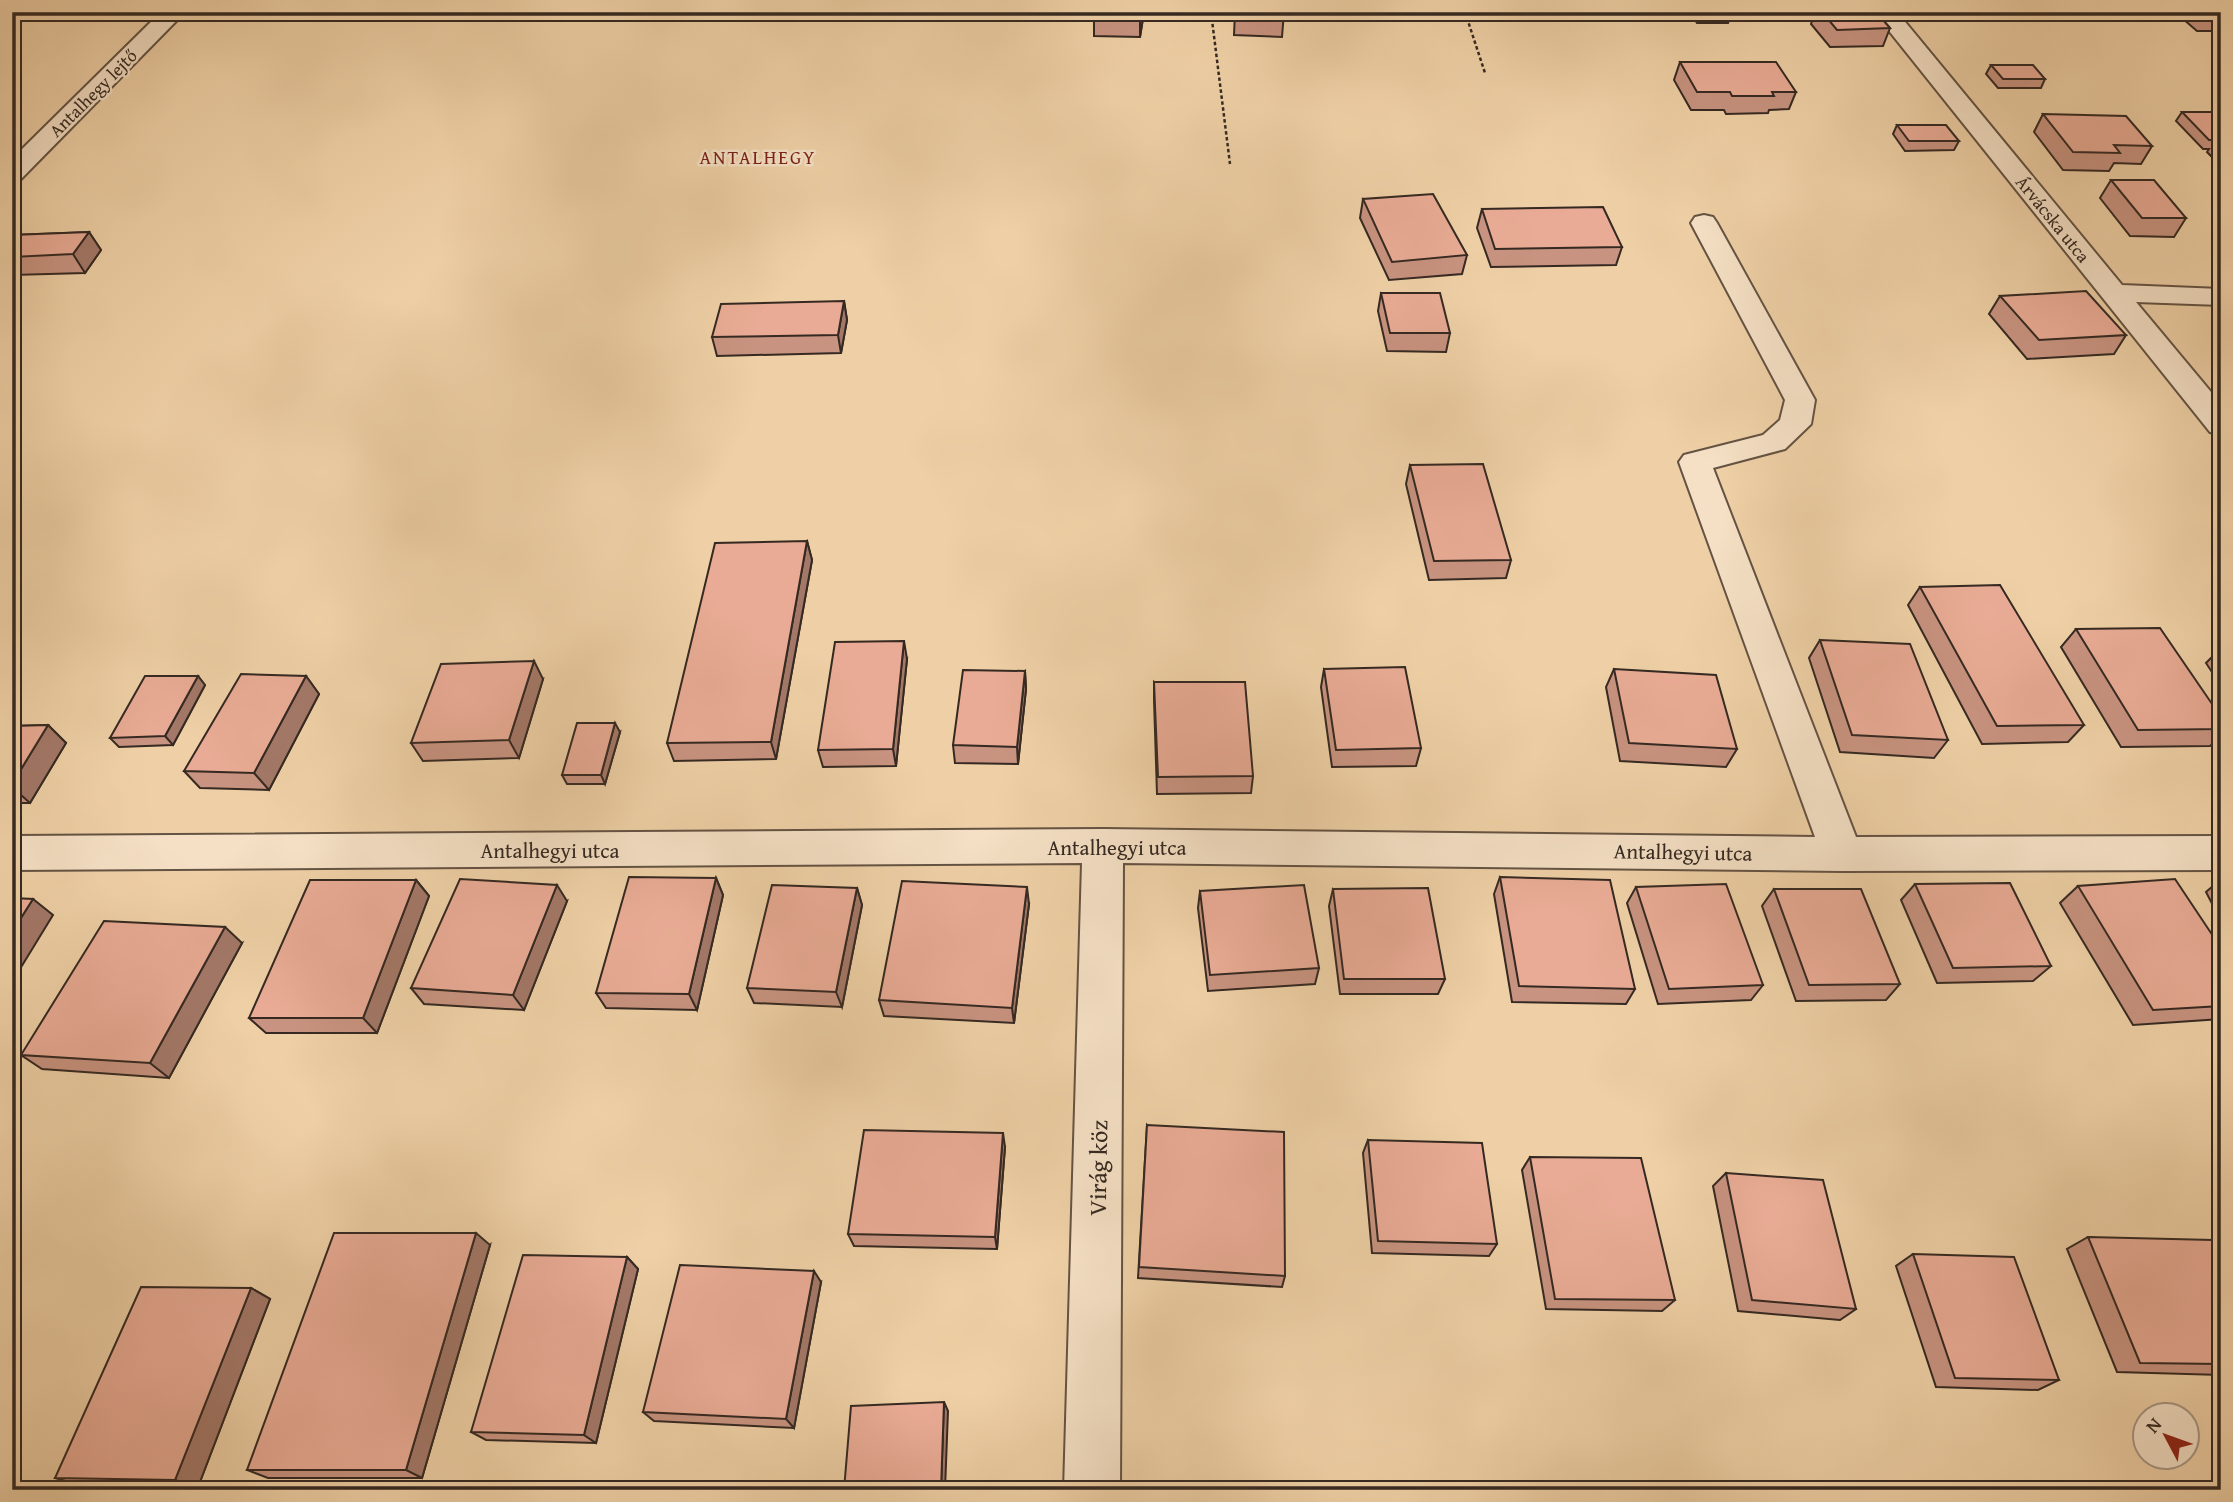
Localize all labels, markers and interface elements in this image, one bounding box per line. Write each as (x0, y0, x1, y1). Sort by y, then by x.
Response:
street label: Antalhegy lejtő (43, 43, 143, 143)
district label: ANTALHEGY (699, 143, 817, 171)
street label: Árvácska utca (2009, 170, 2097, 269)
street label: Antalhegyi utca (1048, 832, 1186, 863)
street label: Antalhegyi utca (481, 835, 619, 866)
street label: Antalhegyi utca (1613, 835, 1753, 869)
street label: Virág köz (1080, 1120, 1116, 1216)
north arrow (2132, 1400, 2202, 1470)
text: N (2138, 1411, 2168, 1439)

